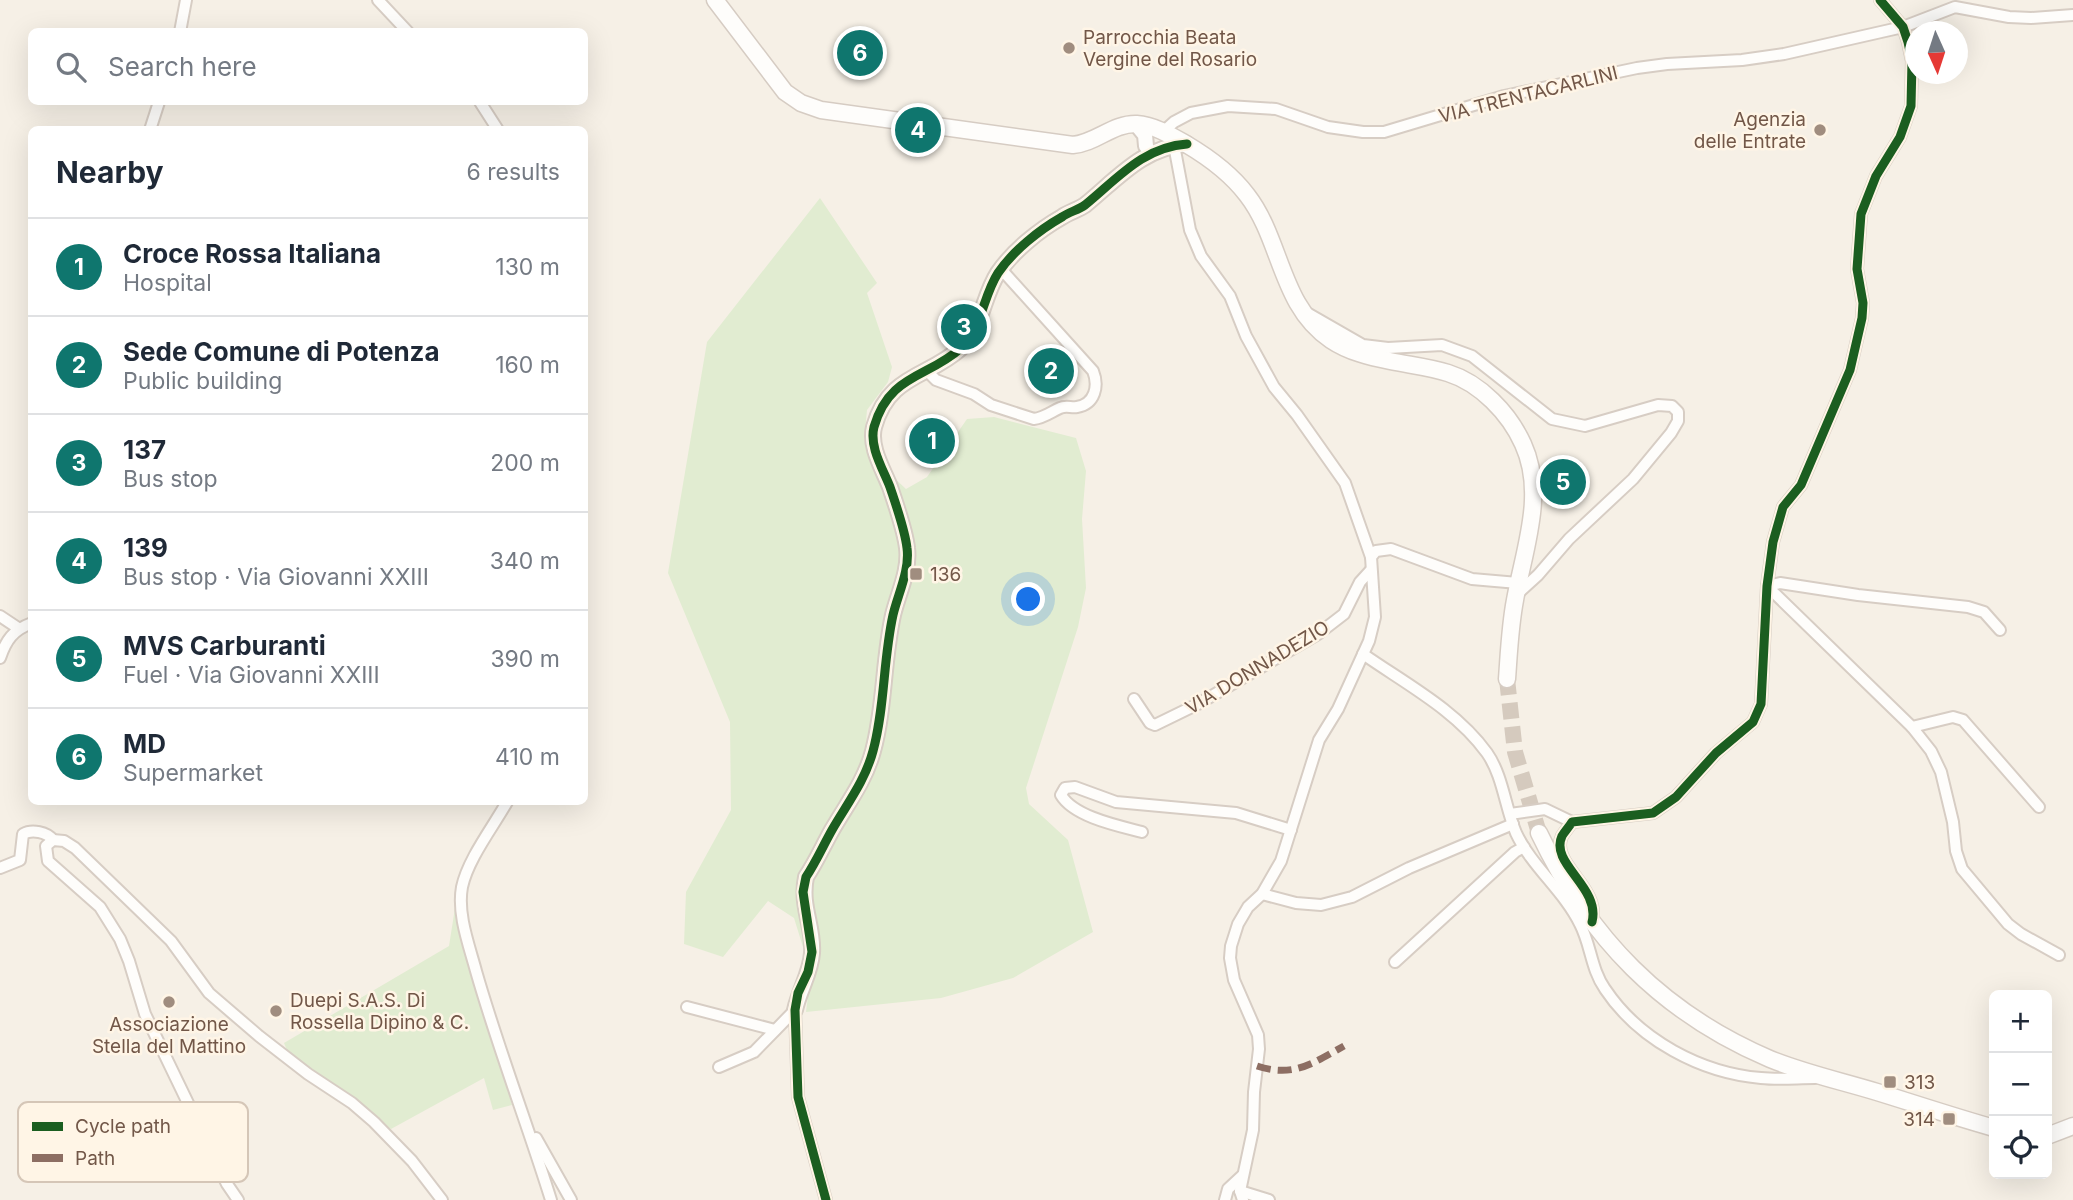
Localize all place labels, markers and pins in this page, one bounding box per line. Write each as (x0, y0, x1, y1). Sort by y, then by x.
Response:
place label: Parrocchia Beata Vergine del Rosario (1083, 26, 1257, 71)
pin: 6 (837, 27, 883, 79)
marker: Parrocchia Beata Vergine del Rosario (1061, 40, 1077, 56)
pin: 4 (895, 104, 941, 156)
place label: Agenzia delle Entrate (1694, 108, 1806, 153)
marker: Agenzia delle Entrate (1812, 122, 1828, 138)
pin: 3 (941, 301, 987, 353)
pin: 2 (1028, 345, 1074, 397)
pin: 1 (909, 415, 955, 467)
pin: 5 (1540, 456, 1586, 508)
place label: 136 (930, 563, 961, 586)
marker: 136 (908, 566, 924, 582)
place label: Duepi S.A.S. Di Rossella Dipino & C. (290, 989, 469, 1034)
marker: Associazione Stella del Mattino (161, 994, 177, 1010)
marker: Duepi S.A.S. Di Rossella Dipino & C. (268, 1003, 284, 1019)
place label: Associazione Stella del Mattino (92, 1013, 246, 1058)
place label: 313 (1904, 1071, 1935, 1094)
marker: 313 (1882, 1074, 1898, 1090)
place label: 314 (1903, 1108, 1935, 1131)
marker: 314 (1941, 1111, 1957, 1127)

